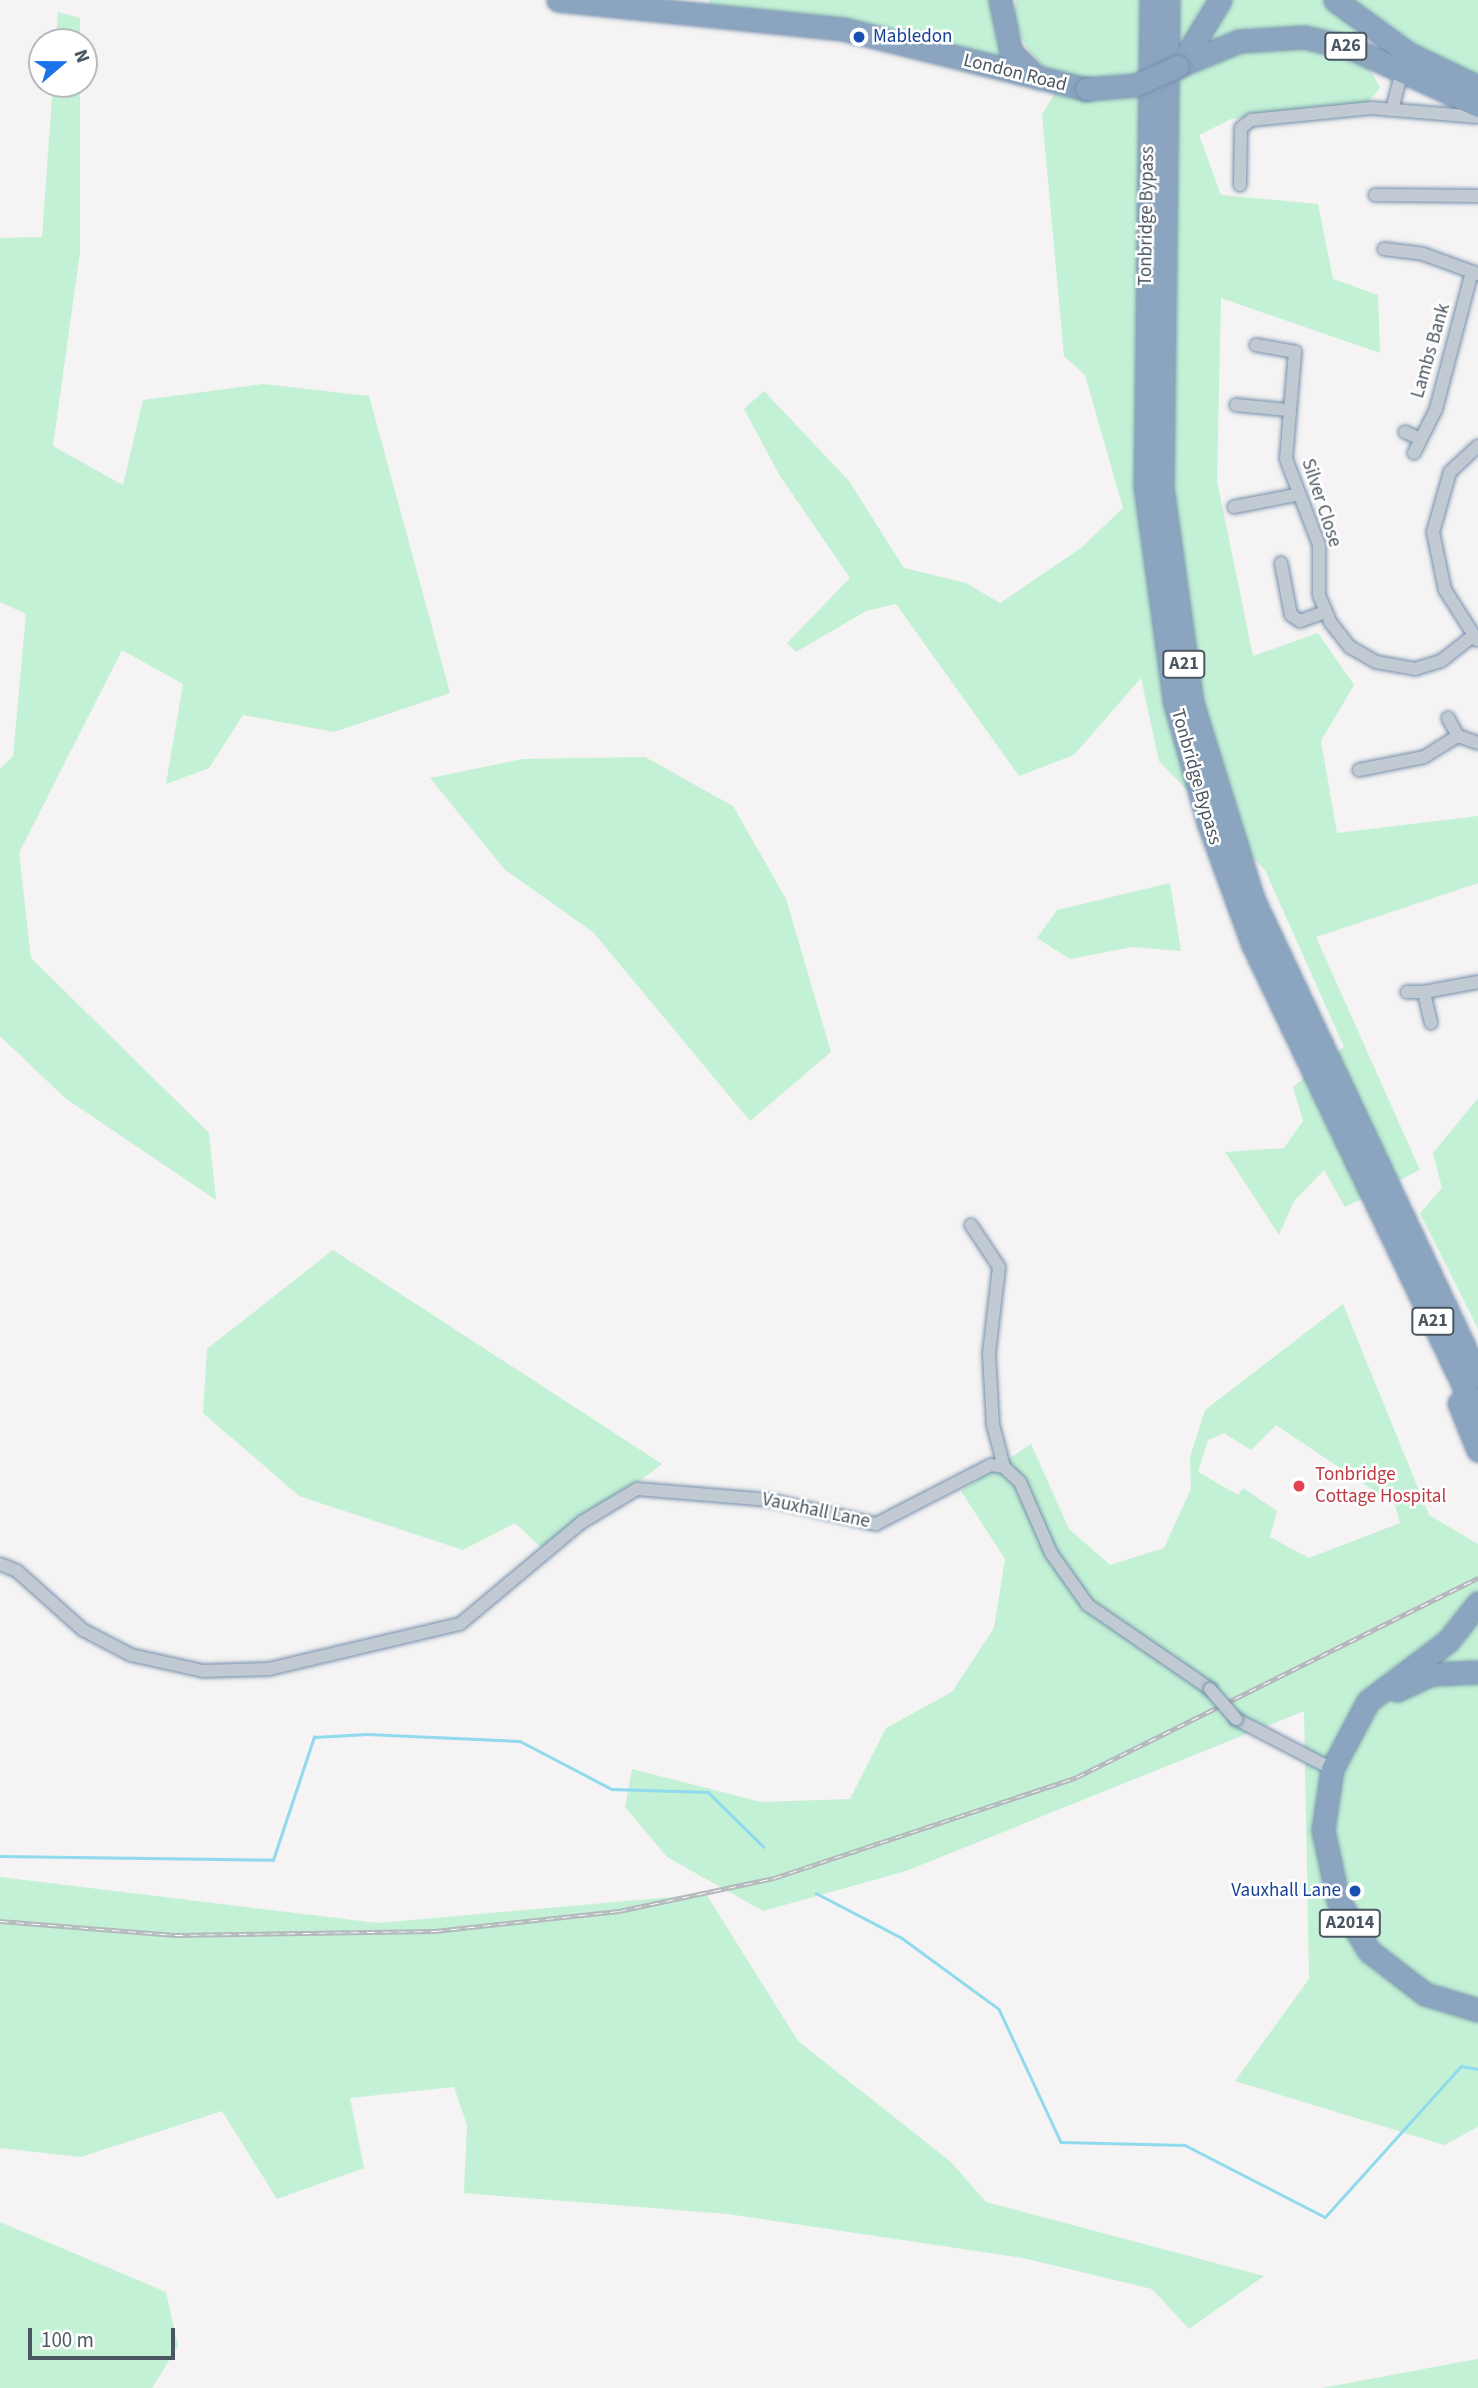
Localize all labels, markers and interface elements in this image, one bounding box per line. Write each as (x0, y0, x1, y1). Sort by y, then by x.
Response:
place label: Mabledon (873, 26, 952, 48)
north arrow (28, 28, 98, 98)
marker: Mabledon (851, 29, 867, 45)
road number: A26 (1323, 32, 1369, 60)
text: N (66, 46, 96, 67)
street label: London Road (961, 49, 1069, 97)
street label: Tonbridge Bypass (1134, 146, 1160, 286)
street label: Lambs Bank (1407, 301, 1455, 401)
street label: Silver Close (1296, 456, 1346, 550)
road number: A21 (1161, 650, 1207, 678)
street label: Tonbridge Bypass (1166, 707, 1226, 847)
road number: A21 (1410, 1306, 1456, 1336)
place label: Tonbridge Cottage Hospital (1315, 1464, 1446, 1508)
marker: Tonbridge Cottage Hospital (1289, 1476, 1309, 1496)
street label: Vauxhall Lane (760, 1488, 872, 1534)
place label: Vauxhall Lane (1231, 1880, 1341, 1902)
marker: Vauxhall Lane (1347, 1883, 1363, 1899)
road number: A2014 (1318, 1909, 1382, 1938)
scale bar (32, 2314, 178, 2358)
text: 100 m (41, 2325, 94, 2355)

